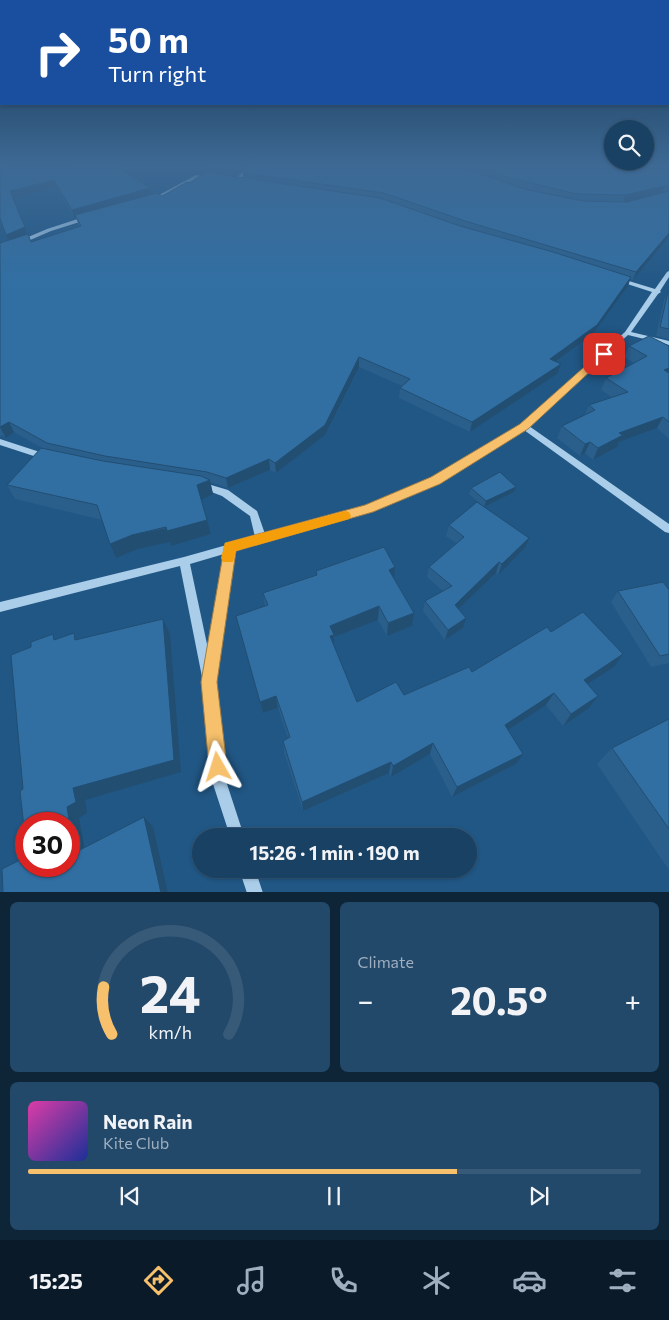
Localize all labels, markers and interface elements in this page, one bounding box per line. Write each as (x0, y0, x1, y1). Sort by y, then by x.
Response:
text: 50 m (108, 17, 189, 60)
icon: right (25, 20, 90, 85)
text: Turn right (108, 60, 206, 87)
map controls (604, 120, 654, 170)
button: search (604, 120, 654, 170)
pin (583, 333, 625, 375)
icon: arrive (590, 340, 618, 368)
position arrow (191, 740, 243, 792)
speed limit sign: 30 (15, 812, 80, 877)
text: 15:26 · 1 min · 190 m (250, 841, 419, 864)
text: Climate (358, 952, 414, 971)
text: 24 (139, 960, 200, 1024)
text: 20.5° (450, 976, 548, 1023)
text: − (358, 983, 373, 1017)
text: + (625, 983, 641, 1017)
text: km/h (148, 1021, 191, 1043)
text: Neon Rain (103, 1110, 193, 1133)
text: Kite Club (103, 1133, 169, 1152)
icon: previous (116, 1182, 144, 1210)
icon: pause (320, 1182, 348, 1210)
icon: next (525, 1182, 553, 1210)
icon: directions (141, 1263, 176, 1298)
icon: music (234, 1263, 269, 1298)
icon: phone (326, 1263, 361, 1298)
icon: climate (419, 1263, 454, 1298)
icon: car (512, 1263, 547, 1298)
icon: filters (605, 1263, 640, 1298)
text: 15:25 (29, 1267, 83, 1294)

